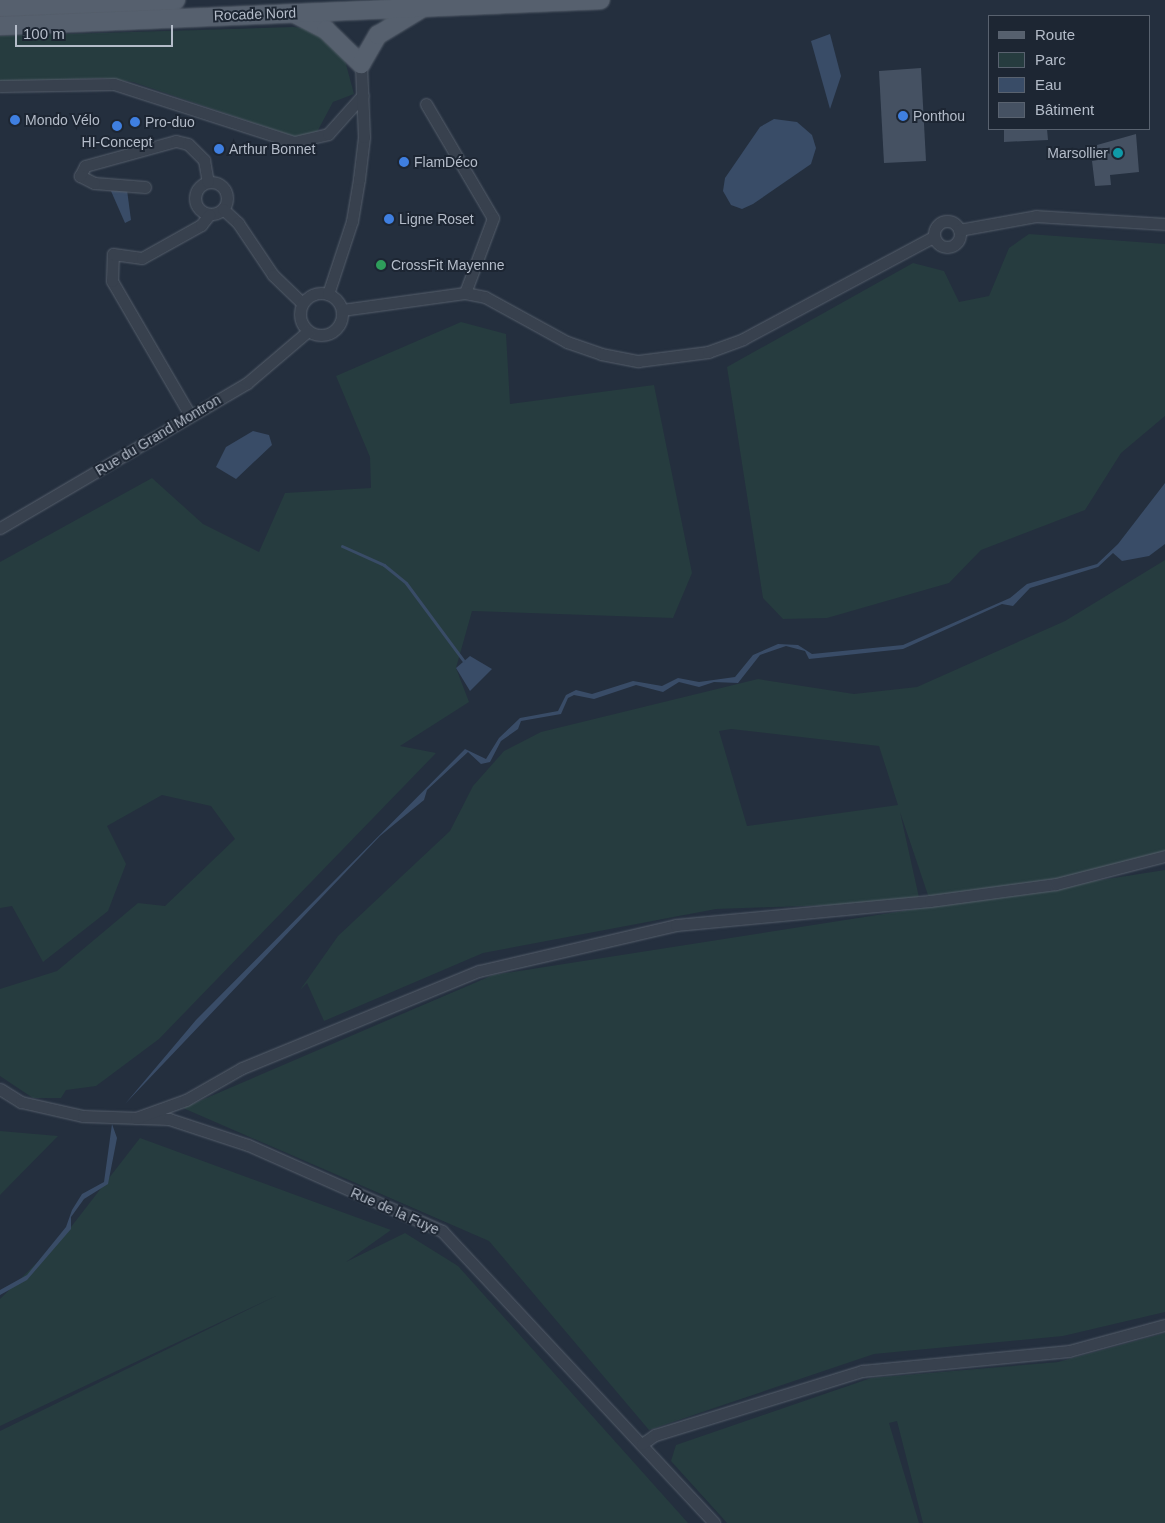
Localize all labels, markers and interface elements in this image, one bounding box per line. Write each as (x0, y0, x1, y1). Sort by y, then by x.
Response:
street label: Rocade Nord (213, 4, 297, 24)
scale bar (18, 15, 175, 47)
legend (988, 15, 1150, 130)
text: 100 m (23, 25, 65, 42)
text: Route (1035, 26, 1075, 43)
text: Parc (1035, 51, 1066, 68)
text: Eau (1035, 76, 1062, 93)
text: Bâtiment (1035, 101, 1094, 118)
place label: Ponthou (913, 108, 965, 124)
marker: Ponthou (897, 110, 909, 122)
place label: Mondo Vélo (25, 112, 100, 128)
marker: Mondo Vélo (9, 114, 21, 126)
place label: Pro-duo (145, 114, 195, 130)
marker: Pro-duo (129, 116, 141, 128)
marker: HI-Concept (111, 120, 123, 132)
place label: HI-Concept (82, 134, 152, 150)
place label: Arthur Bonnet (229, 141, 315, 157)
marker: Arthur Bonnet (213, 143, 225, 155)
place label: Marsollier (1047, 145, 1108, 161)
marker: Marsollier (1112, 147, 1124, 159)
place label: FlamDéco (414, 154, 478, 170)
marker: FlamDéco (398, 156, 410, 168)
place label: Ligne Roset (399, 211, 474, 227)
marker: Ligne Roset (383, 213, 395, 225)
place label: CrossFit Mayenne (391, 257, 505, 273)
marker: CrossFit Mayenne (375, 259, 387, 271)
street label: Rue du Grand Montron (92, 391, 224, 479)
street label: Rue de la Fuye (348, 1184, 442, 1238)

